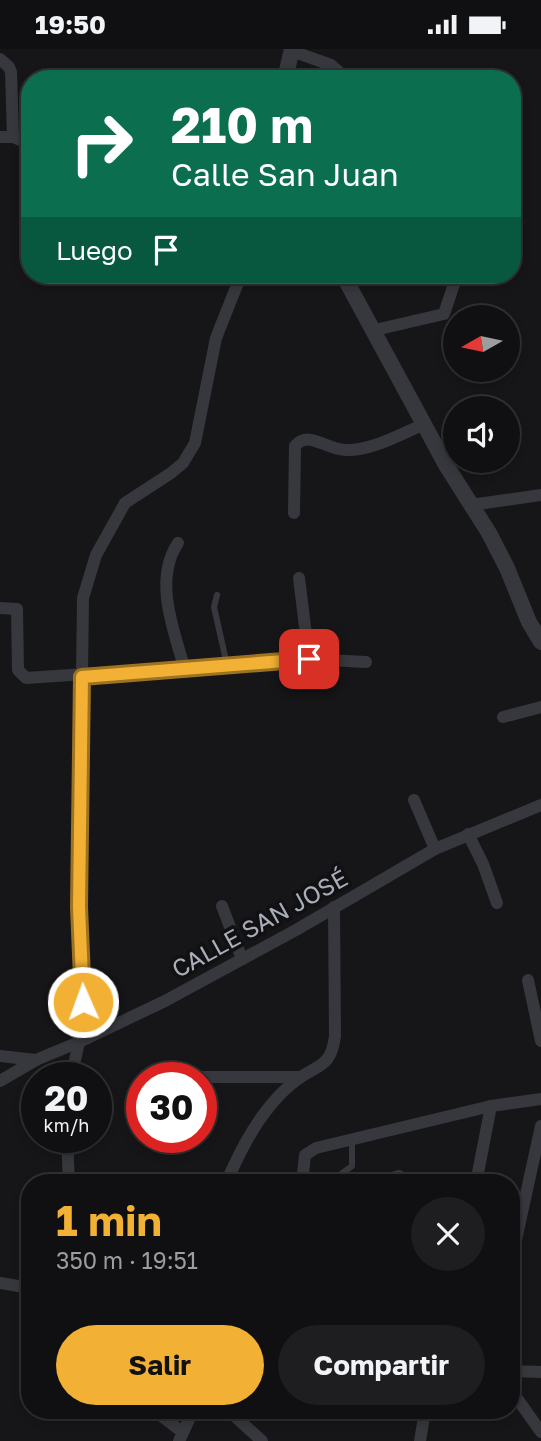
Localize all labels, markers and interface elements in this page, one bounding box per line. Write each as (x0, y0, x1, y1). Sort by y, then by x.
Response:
text: 19:50 (35, 9, 106, 40)
text: 210 m (171, 95, 313, 154)
icon: right (56, 98, 147, 189)
text: Calle San Juan (171, 155, 399, 193)
icon: arrive (147, 231, 185, 269)
text: Luego (56, 235, 133, 266)
north arrow (443, 305, 520, 381)
map controls (443, 305, 520, 473)
button: sound (443, 396, 520, 473)
pin (279, 629, 339, 689)
icon: arrive (290, 640, 328, 678)
street label: CALLE SAN JOSÉ (166, 862, 352, 983)
position arrow (46, 965, 120, 1039)
speed limit sign: 30 (126, 1062, 217, 1153)
text: 20 (44, 1077, 89, 1119)
text: km/h (44, 1114, 89, 1136)
text: 1 min (56, 1195, 162, 1245)
button: close (411, 1197, 485, 1271)
text: 350 m · 19:51 (56, 1246, 198, 1274)
button: Salir (56, 1325, 264, 1405)
button: Compartir (278, 1325, 485, 1405)

